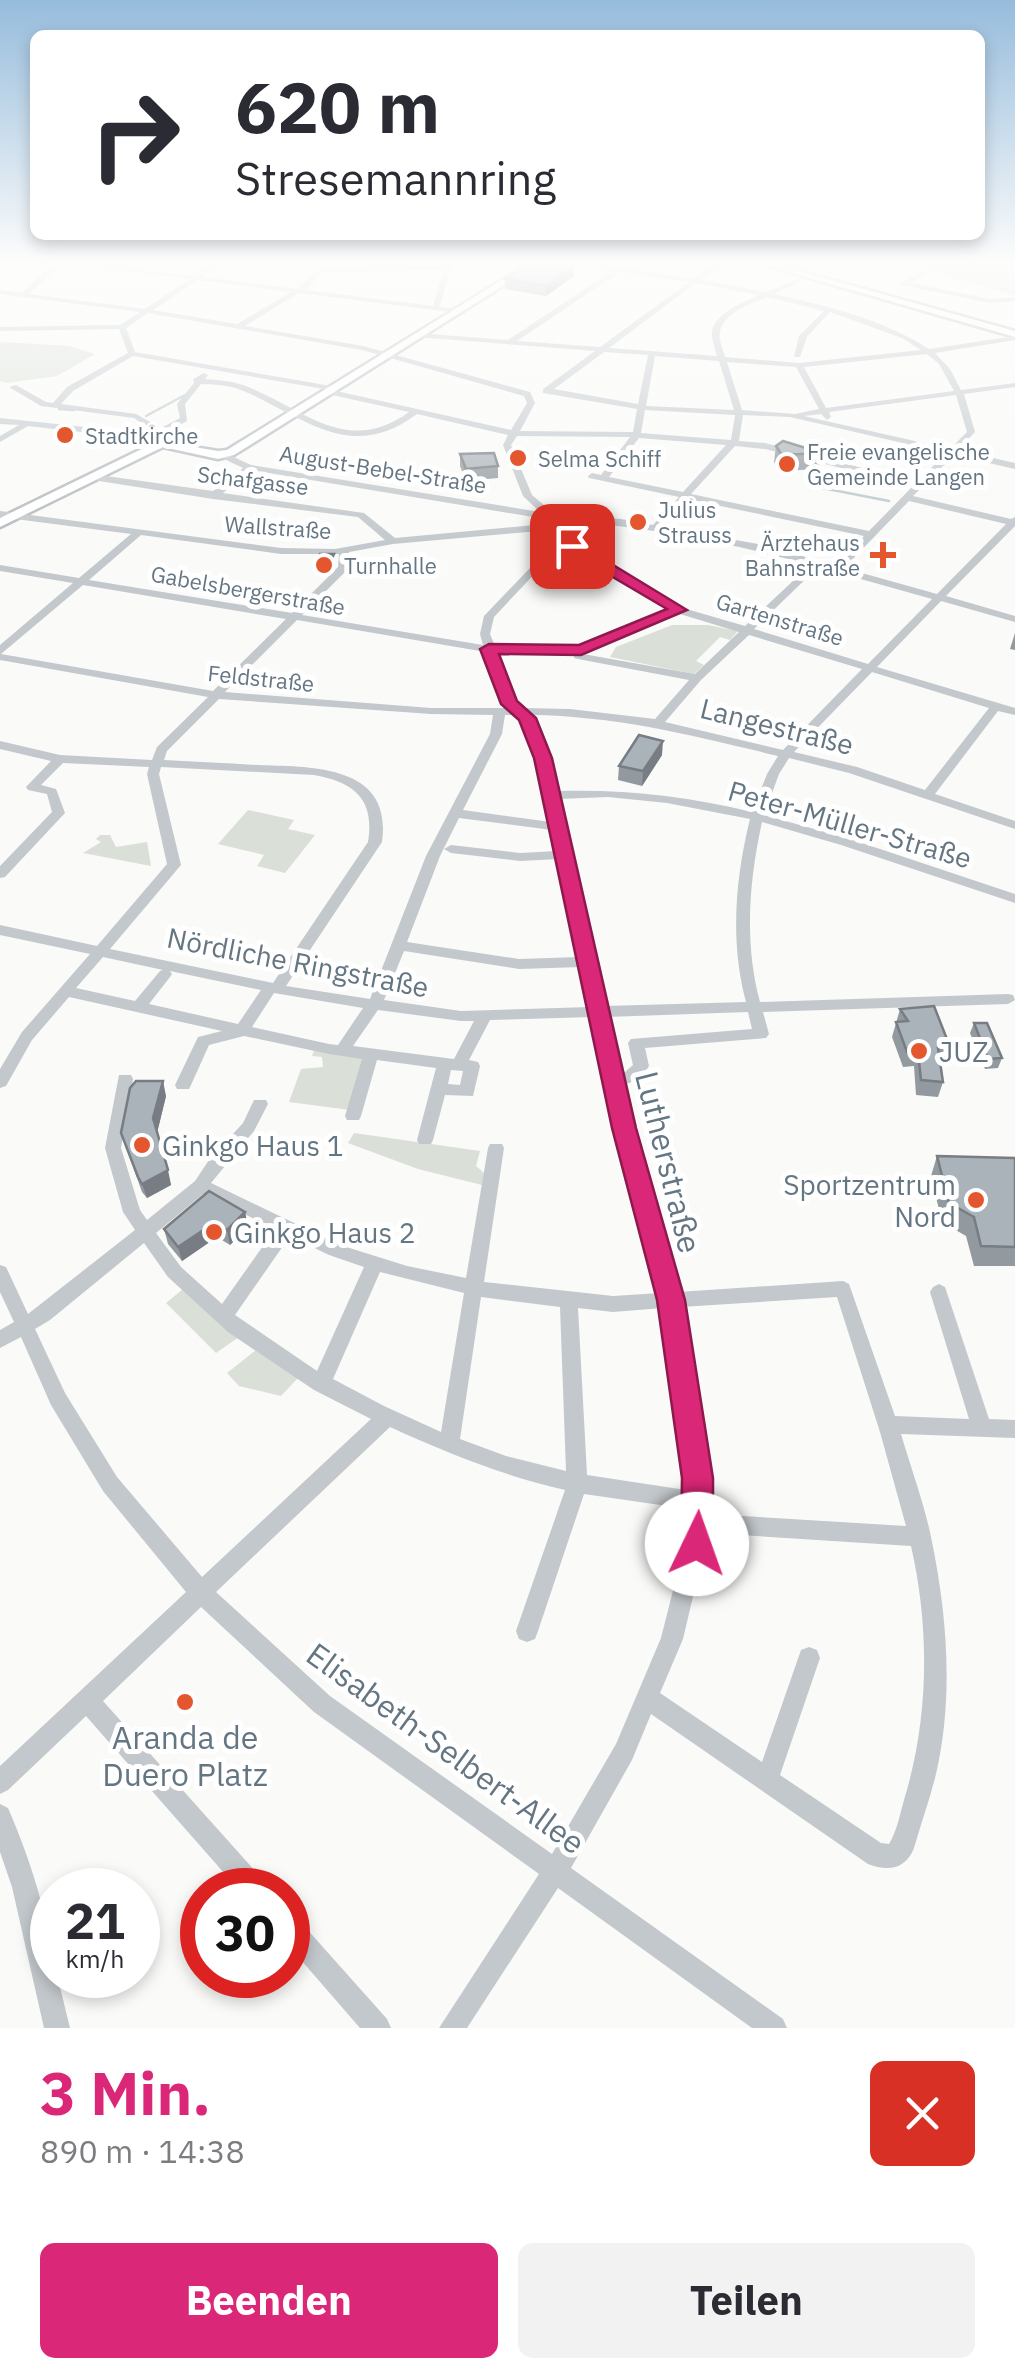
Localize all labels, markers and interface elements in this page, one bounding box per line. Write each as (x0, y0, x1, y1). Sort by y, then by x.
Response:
text: 620 m (235, 61, 440, 152)
icon: right (70, 70, 200, 200)
text: Stresemannring (235, 149, 556, 207)
place label: Stadtkirche (85, 421, 198, 450)
marker: Stadtkirche (54, 424, 76, 446)
place label: Freie evangelische Gemeinde Langen (807, 437, 990, 491)
street label: August-Bebel-Straße (278, 438, 488, 500)
place label: Selma Schiff (538, 444, 661, 473)
marker: Selma Schiff (507, 447, 529, 469)
marker: Freie evangelische Gemeinde Langen (776, 453, 798, 475)
street label: Schafgasse (196, 459, 310, 501)
place label: Julius Strauss (658, 495, 732, 549)
pin (530, 504, 615, 589)
street label: Wallstraße (224, 509, 332, 545)
marker: Julius Strauss (627, 511, 649, 533)
icon: arrive (545, 519, 600, 574)
place label: Ärztehaus Bahnstraße (745, 528, 860, 582)
marker: Ärztehaus Bahnstraße (870, 542, 896, 568)
place label: Turnhalle (344, 551, 437, 580)
marker: Turnhalle (313, 554, 335, 576)
street label: Gabelsbergerstraße (149, 559, 347, 621)
street label: Gartenstraße (713, 586, 847, 652)
street label: Feldstraße (206, 658, 316, 698)
street label: Langestraße (697, 689, 857, 763)
street label: Peter-Müller-Straße (724, 772, 976, 876)
street label: Nördliche Ringstraße (164, 918, 432, 1006)
place label: JUZ (939, 1033, 989, 1070)
marker: JUZ (908, 1040, 930, 1062)
street label: Lutherstraße (626, 1067, 712, 1257)
place label: Ginkgo Haus 1 (162, 1127, 343, 1164)
marker: Ginkgo Haus 1 (131, 1134, 153, 1156)
place label: Sportzentrum Nord (783, 1166, 956, 1235)
marker: Sportzentrum Nord (965, 1189, 987, 1211)
place label: Ginkgo Haus 2 (234, 1214, 415, 1251)
marker: Ginkgo Haus 2 (203, 1221, 225, 1243)
position arrow (645, 1492, 749, 1596)
street label: Elisabeth-Selbert-Allee (298, 1633, 594, 1863)
marker: Aranda de Duero Platz (174, 1691, 196, 1713)
place label: Aranda de Duero Platz (102, 1716, 268, 1795)
speed limit sign: 30 (180, 1868, 310, 1998)
text: 21 (65, 1888, 125, 1953)
text: km/h (66, 1942, 124, 1975)
text: 3 Min. (40, 2053, 211, 2132)
button: close (870, 2061, 975, 2166)
text: 890 m · 14:38 (40, 2130, 245, 2172)
button: Beenden (40, 2243, 498, 2358)
button: Teilen (518, 2243, 975, 2358)

